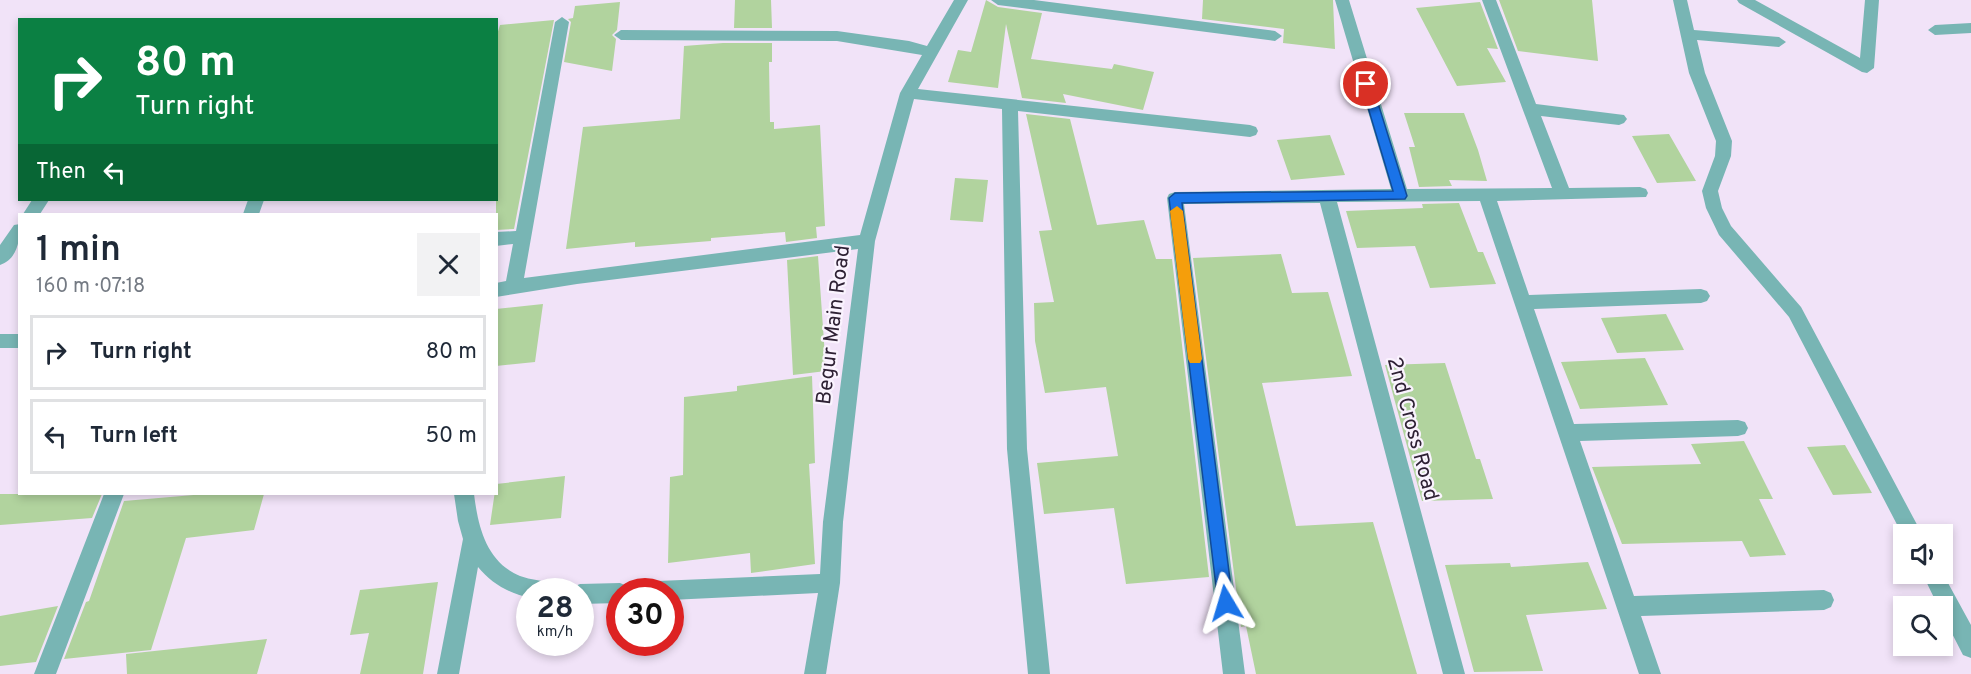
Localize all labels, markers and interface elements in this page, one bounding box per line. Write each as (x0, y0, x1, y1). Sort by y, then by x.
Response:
text: 80 m (135, 38, 236, 91)
icon: right (36, 42, 114, 120)
pin (1340, 58, 1391, 109)
icon: arrive (1349, 67, 1382, 100)
text: Turn right (135, 90, 254, 124)
icon: left (98, 156, 131, 189)
text: Then (36, 159, 86, 186)
text: 1 min (36, 228, 121, 274)
button: close (417, 233, 480, 296)
street label: Begur Main Road (811, 244, 857, 406)
text: 160 m · 07:18 (36, 274, 145, 300)
icon: right (39, 336, 72, 369)
text: Turn right (90, 339, 192, 366)
text: 80 m (426, 339, 477, 366)
street label: 2nd Cross Road (1380, 354, 1444, 504)
icon: left (39, 420, 72, 453)
text: Turn left (90, 423, 178, 450)
text: 50 m (425, 423, 477, 450)
map controls (1893, 524, 1953, 656)
button: sound (1893, 524, 1953, 584)
position arrow (1194, 571, 1258, 635)
speed limit sign: 30 (606, 578, 684, 656)
text: 28 (536, 591, 574, 628)
button: search (1893, 596, 1953, 656)
text: km/h (537, 623, 573, 642)

